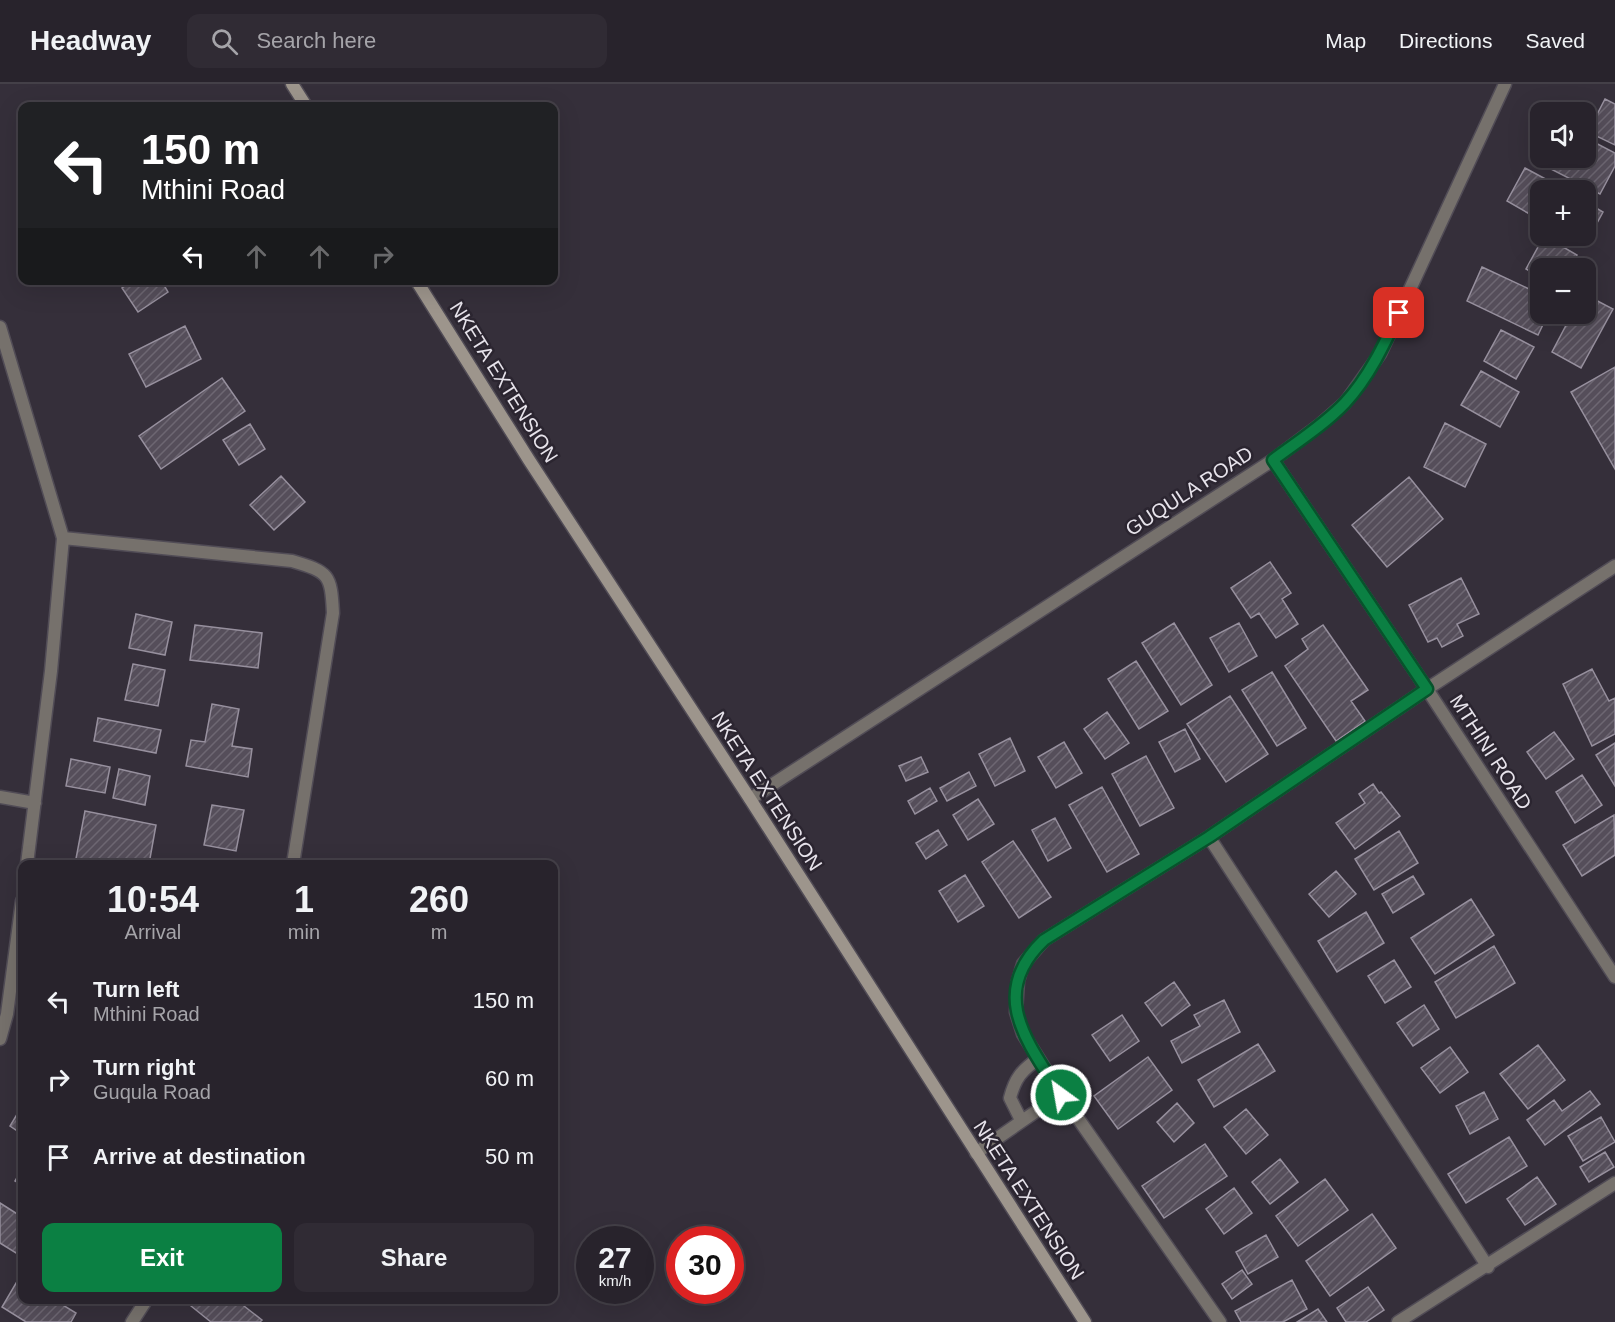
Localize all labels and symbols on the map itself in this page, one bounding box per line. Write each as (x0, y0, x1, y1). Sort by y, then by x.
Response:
pin (1373, 287, 1424, 338)
street label: NKETA EXTENSION (446, 298, 562, 466)
street label: GUQULA ROAD (1121, 442, 1257, 540)
street label: MTHINI ROAD (1446, 691, 1536, 813)
street label: NKETA EXTENSION (707, 707, 827, 875)
position arrow (1029, 1063, 1093, 1127)
street label: NKETA EXTENSION (969, 1116, 1089, 1284)
speed limit sign: 30 (666, 1226, 744, 1304)

